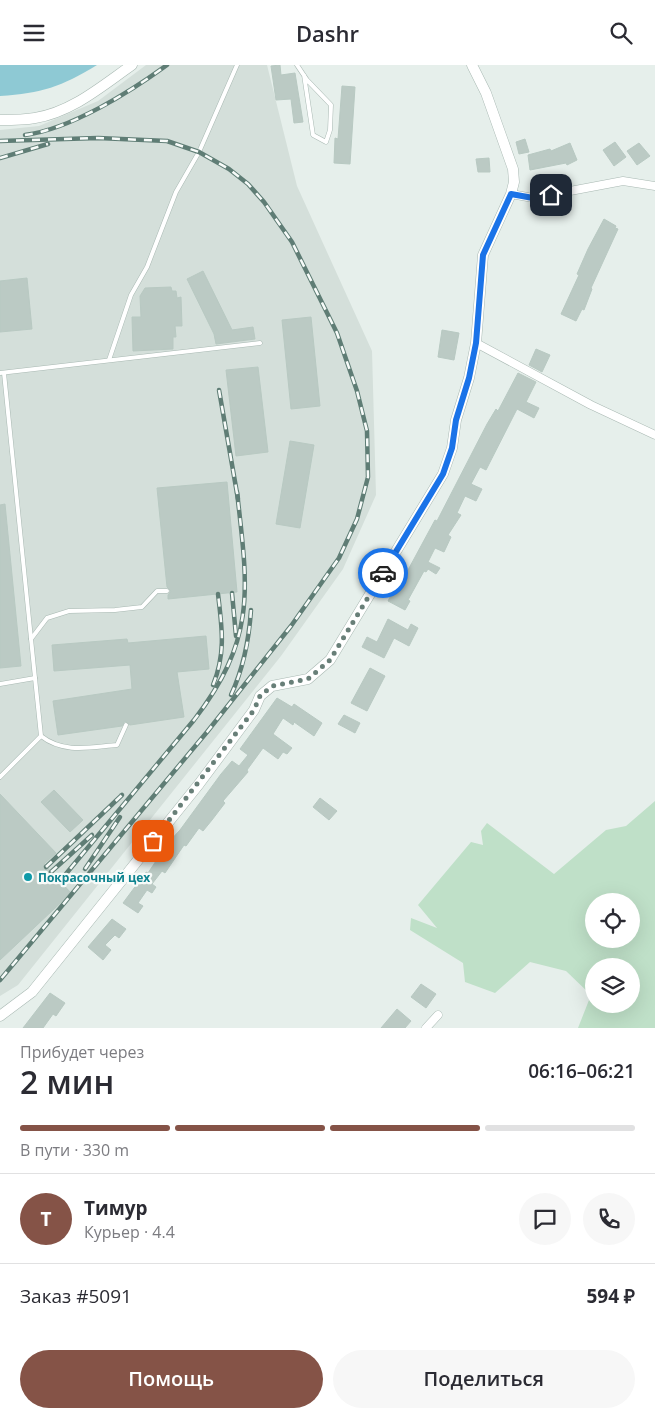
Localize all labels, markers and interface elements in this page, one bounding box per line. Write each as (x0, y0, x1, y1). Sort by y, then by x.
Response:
text: Dashr (296, 18, 359, 48)
icon: menu (20, 19, 48, 47)
icon: search (607, 19, 635, 47)
pin (530, 174, 572, 216)
icon: home (537, 181, 565, 209)
courier (358, 548, 408, 598)
icon: car (369, 559, 397, 587)
pin (132, 820, 174, 862)
icon: bag (139, 827, 167, 855)
place label: Покрасочный цех (38, 869, 150, 886)
marker: Покрасочный цех (22, 871, 34, 883)
map controls (585, 893, 640, 1013)
button: locate (585, 893, 640, 948)
button: layers (585, 958, 640, 1013)
text: Прибудет через (20, 1041, 144, 1063)
text: 06:16–06:21 (528, 1058, 635, 1084)
text: 2 мин (20, 1060, 114, 1103)
text: В пути · 330 m (20, 1139, 129, 1161)
button: chat (519, 1193, 571, 1245)
button: phone (583, 1193, 635, 1245)
text: Тимур (84, 1195, 148, 1221)
text: Т (40, 1206, 52, 1232)
text: Курьер · 4.4 (84, 1221, 175, 1243)
text: Заказ #5091 (20, 1283, 132, 1309)
text: 594 ₽ (586, 1283, 635, 1309)
button: Помощь (20, 1350, 323, 1408)
button: Поделиться (333, 1350, 635, 1408)

